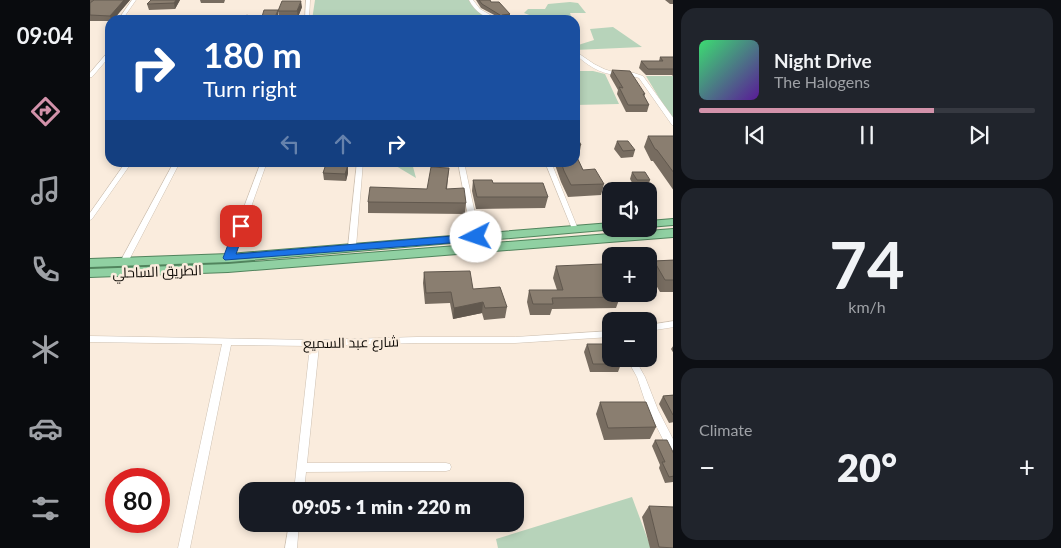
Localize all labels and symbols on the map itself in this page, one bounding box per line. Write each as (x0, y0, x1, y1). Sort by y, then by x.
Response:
pin (220, 205, 262, 247)
position arrow (449, 210, 501, 262)
street label: الطريق الساحلي (112, 261, 202, 285)
street label: شارع عبد السميع (303, 333, 399, 352)
speed limit sign: 80 (105, 468, 170, 533)

